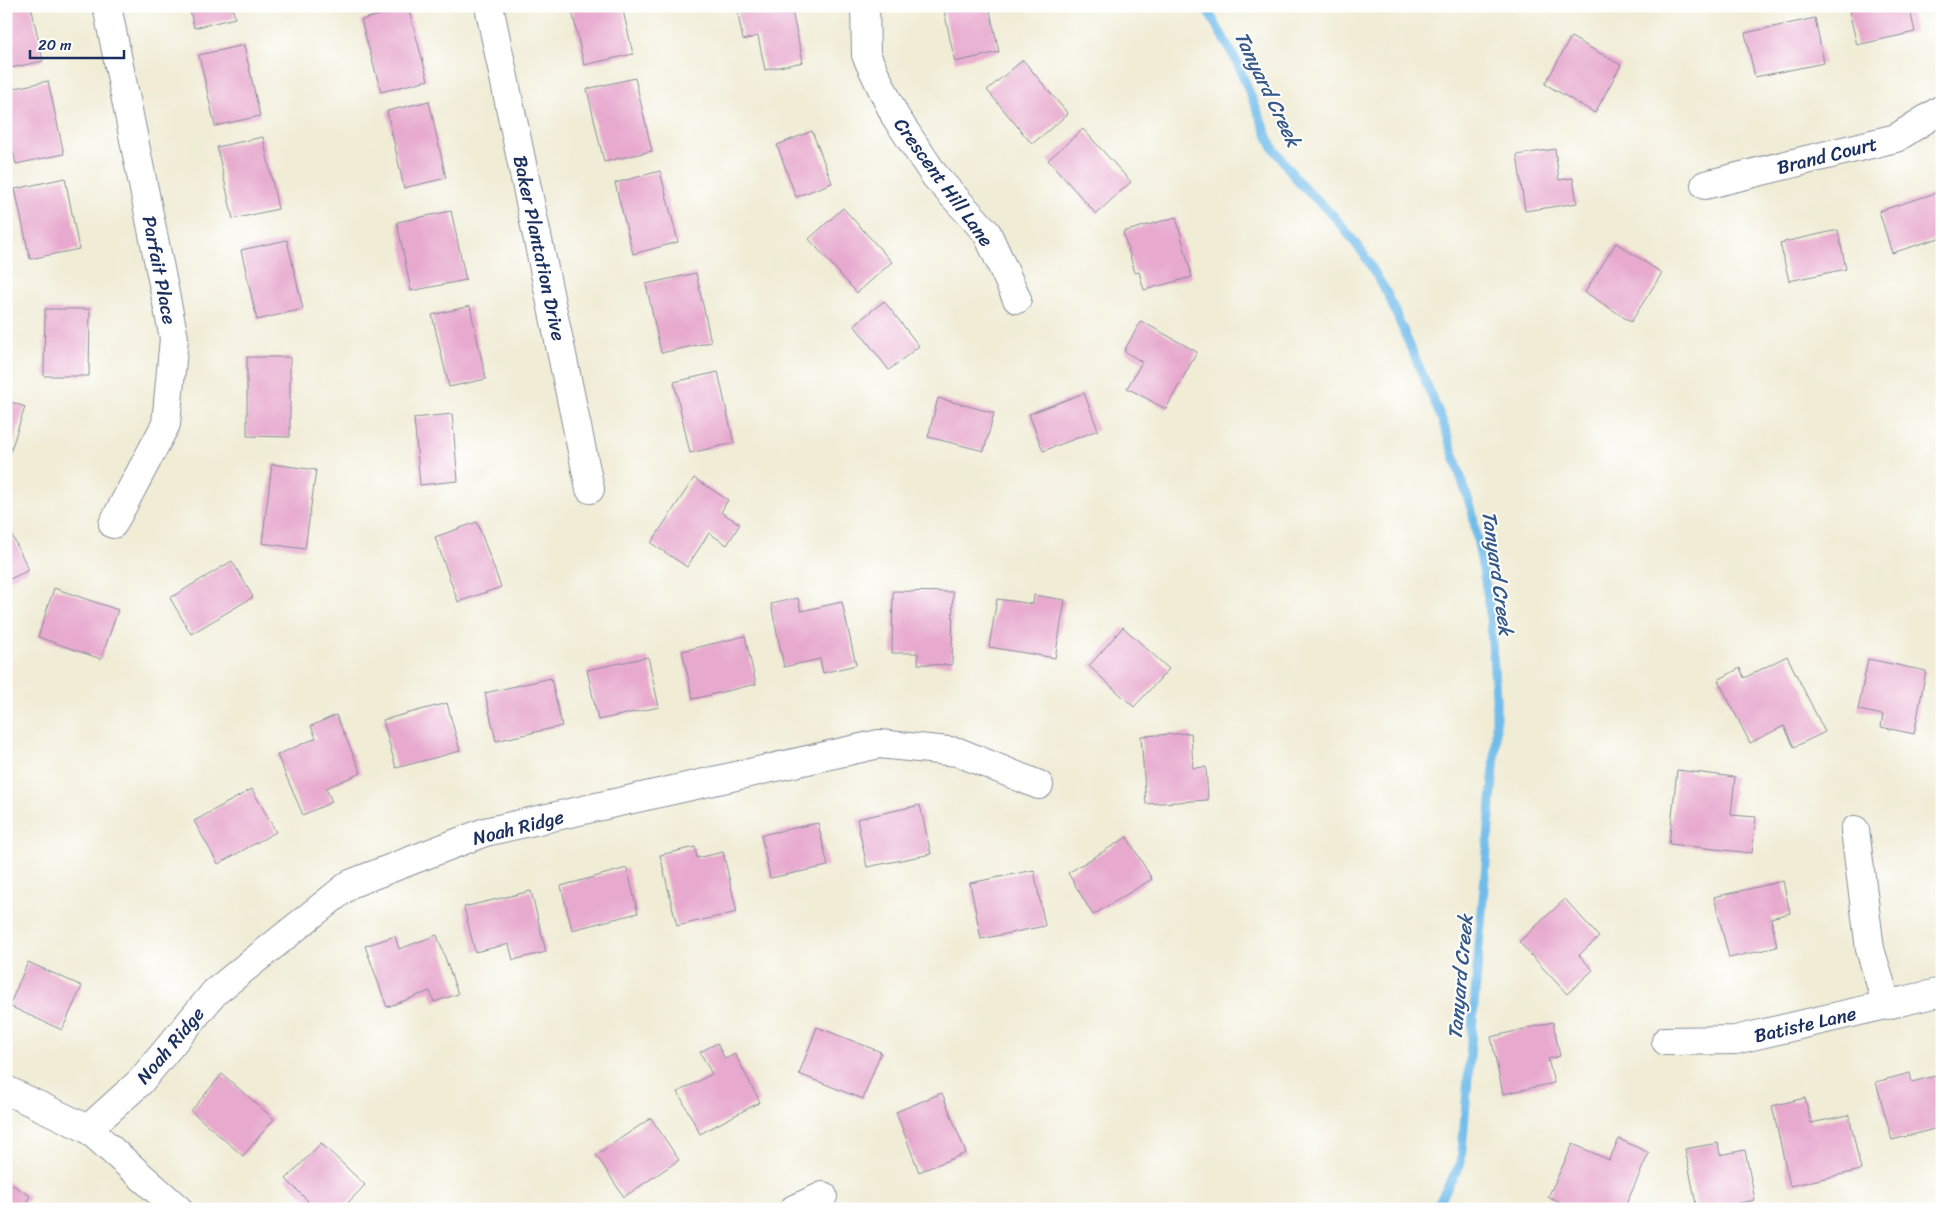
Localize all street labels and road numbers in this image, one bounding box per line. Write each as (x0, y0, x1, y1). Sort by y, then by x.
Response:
street label: Crescent Hill Lane (885, 110, 1002, 254)
street label: Brand Court (1774, 127, 1881, 184)
street label: Baker Plantation Drive (504, 152, 575, 344)
street label: Parfait Place (133, 213, 186, 328)
street label: Noah Ridge (469, 800, 568, 855)
street label: Batiste Lane (1751, 997, 1860, 1052)
street label: Noah Ridge (128, 999, 213, 1092)

